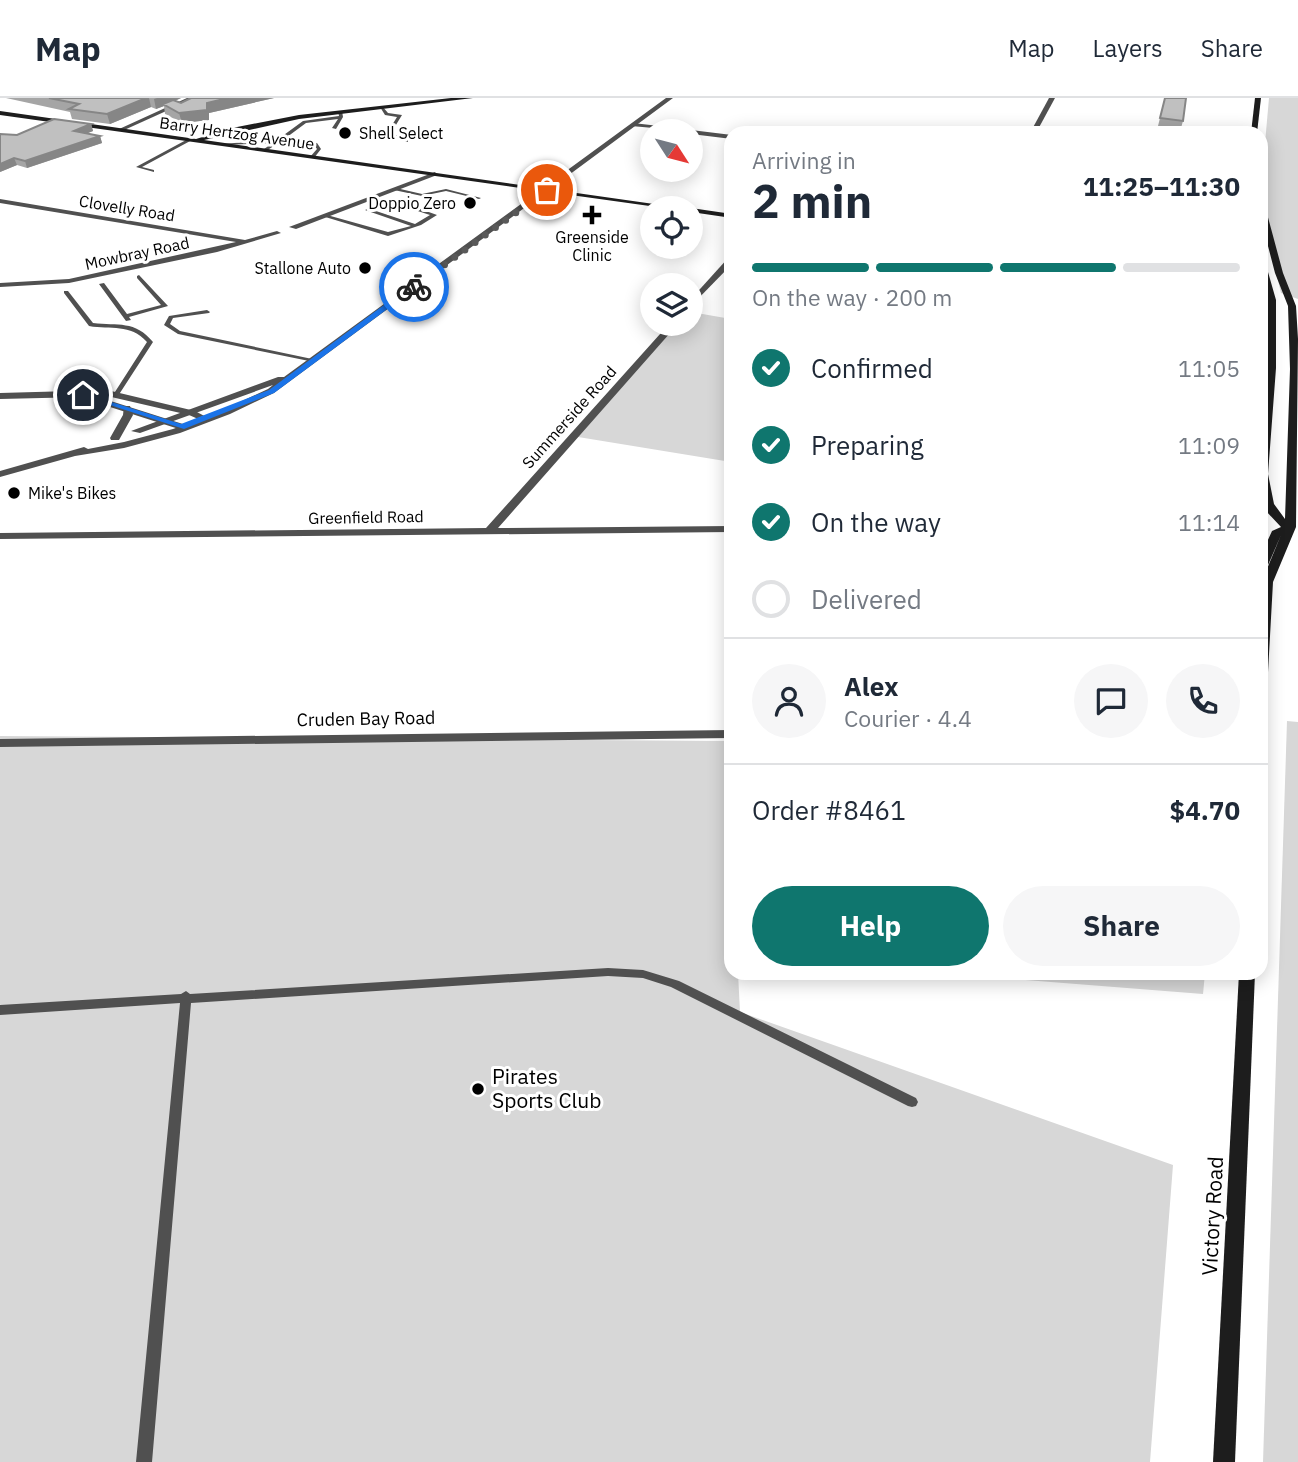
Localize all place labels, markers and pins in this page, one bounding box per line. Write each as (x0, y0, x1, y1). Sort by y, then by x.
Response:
place label: Shell Select (359, 123, 443, 143)
marker: Shell Select (337, 125, 353, 141)
pin (517, 160, 577, 220)
place label: Doppio Zero (368, 193, 456, 213)
marker: Doppio Zero (462, 195, 478, 211)
marker: Greenside Clinic (582, 205, 602, 225)
place label: Greenside Clinic (555, 227, 629, 265)
place label: Stallone Auto (254, 258, 351, 278)
marker: Stallone Auto (357, 260, 373, 276)
pin (53, 365, 113, 425)
place label: Mike's Bikes (28, 483, 116, 503)
marker: Mike's Bikes (6, 485, 22, 501)
place label: Pirates Sports Club (492, 1062, 601, 1114)
marker: Pirates Sports Club (470, 1081, 486, 1097)

